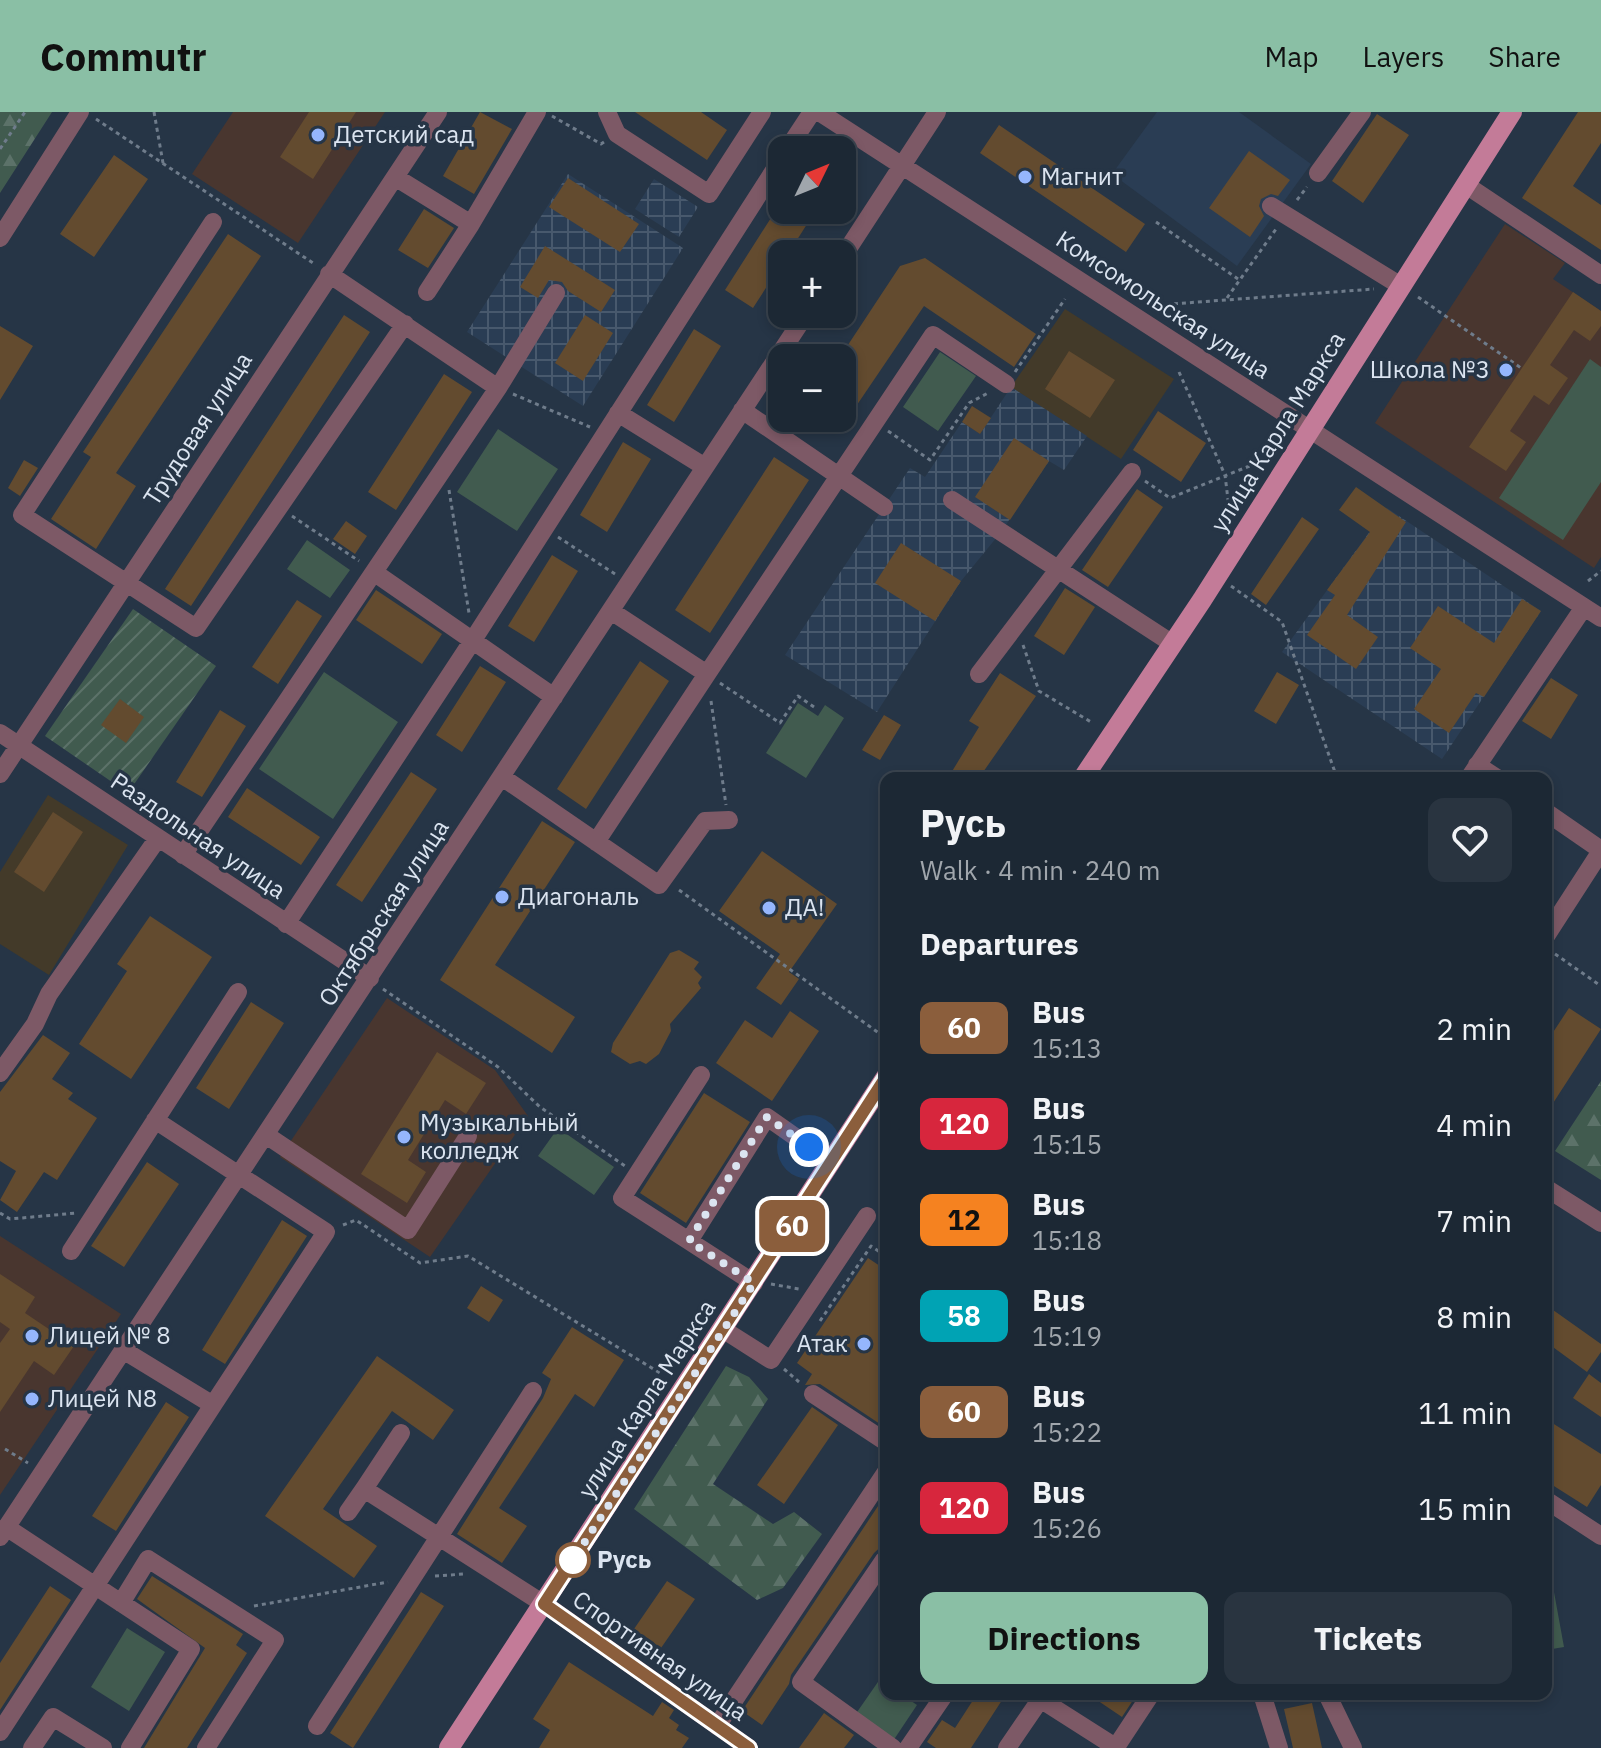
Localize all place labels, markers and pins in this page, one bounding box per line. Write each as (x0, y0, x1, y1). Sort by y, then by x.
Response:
place label: Детский сад (334, 118, 474, 150)
marker: Детский сад (309, 126, 327, 144)
place label: Магнит (1041, 160, 1123, 192)
marker: Магнит (1016, 168, 1034, 186)
place label: Школа №3 (1370, 353, 1490, 385)
marker: Школа №3 (1497, 361, 1515, 379)
place label: Диагональ (518, 880, 639, 912)
marker: Диагональ (493, 888, 511, 906)
place label: ДА! (785, 891, 825, 923)
marker: ДА! (760, 899, 778, 917)
place label: Музыкальный колледж (420, 1106, 579, 1166)
marker: Музыкальный колледж (395, 1128, 413, 1146)
place label: Лицей № 8 (48, 1319, 171, 1351)
marker: Лицей № 8 (23, 1327, 41, 1345)
place label: Атак (797, 1327, 848, 1359)
marker: Атак (855, 1335, 873, 1353)
place label: Лицей N8 (48, 1382, 157, 1414)
marker: Лицей N8 (23, 1390, 41, 1408)
marker: Русь (556, 1543, 590, 1577)
place label: Русь (597, 1543, 651, 1575)

